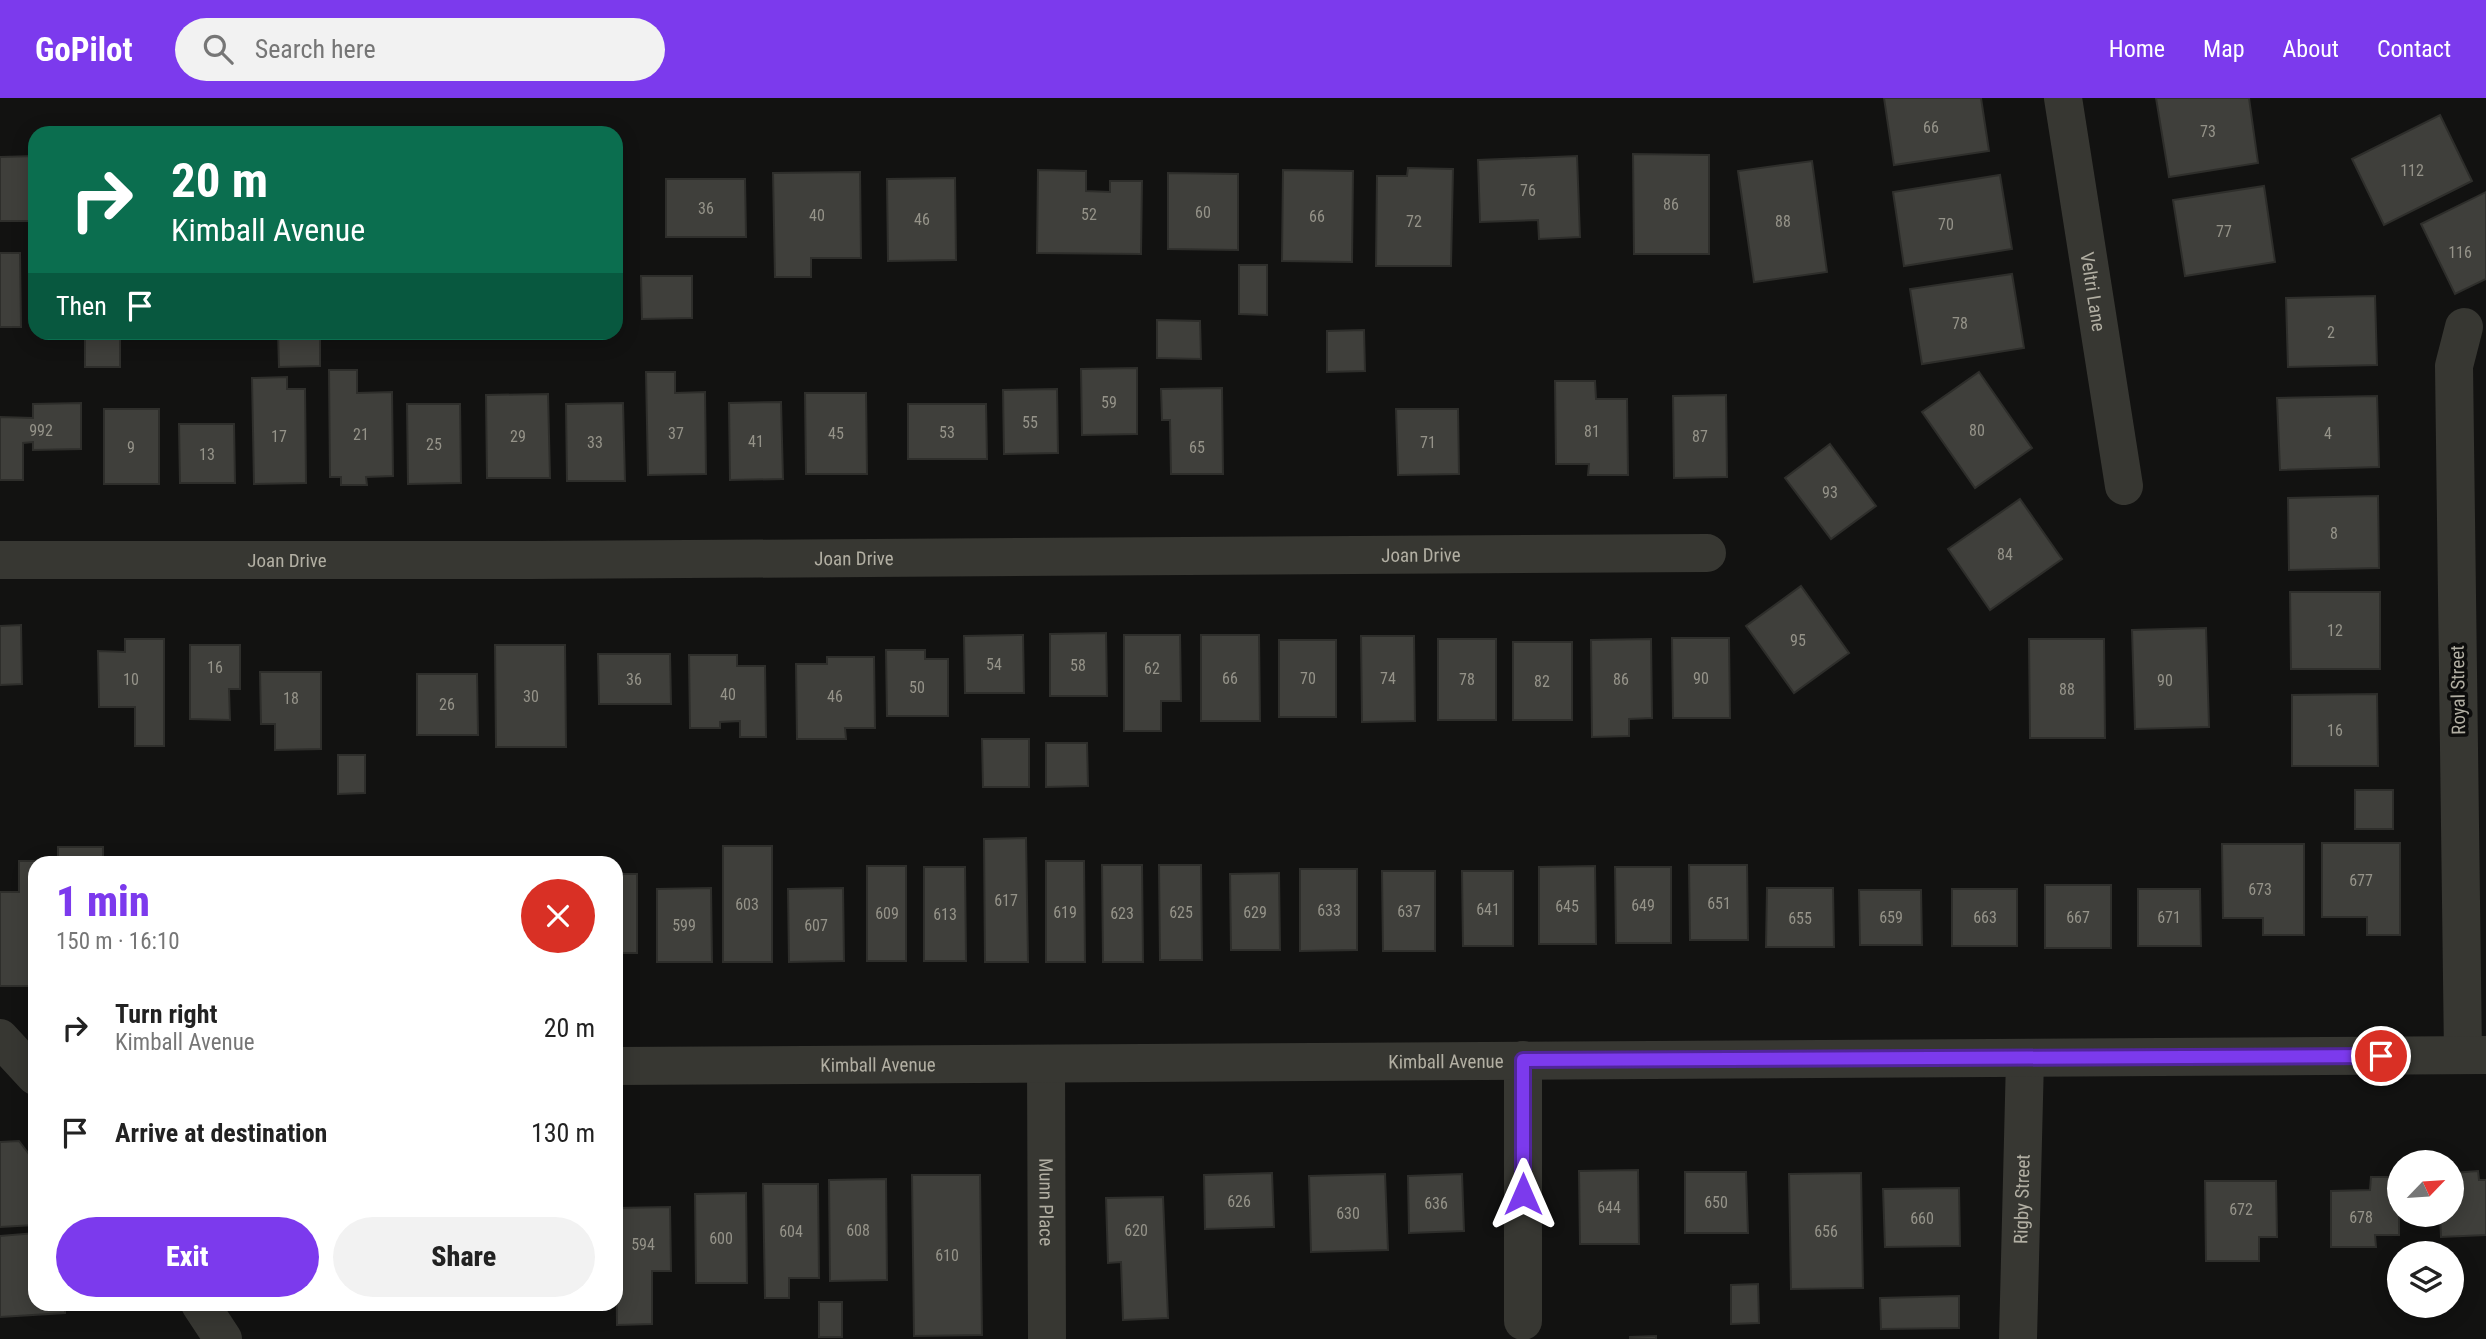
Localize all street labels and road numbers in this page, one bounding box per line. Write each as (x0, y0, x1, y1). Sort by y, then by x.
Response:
street label: Veltri Lane (2076, 250, 2111, 333)
street label: Joan Drive (1381, 543, 1461, 566)
street label: Joan Drive (814, 546, 894, 570)
street label: Joan Drive (247, 549, 327, 572)
street label: Royal Street (2446, 645, 2470, 735)
street label: Kimball Avenue (1388, 1049, 1504, 1073)
street label: Kimball Avenue (820, 1053, 936, 1076)
street label: Rigby Street (2009, 1154, 2034, 1244)
street label: Munn Place (1035, 1158, 1058, 1246)

